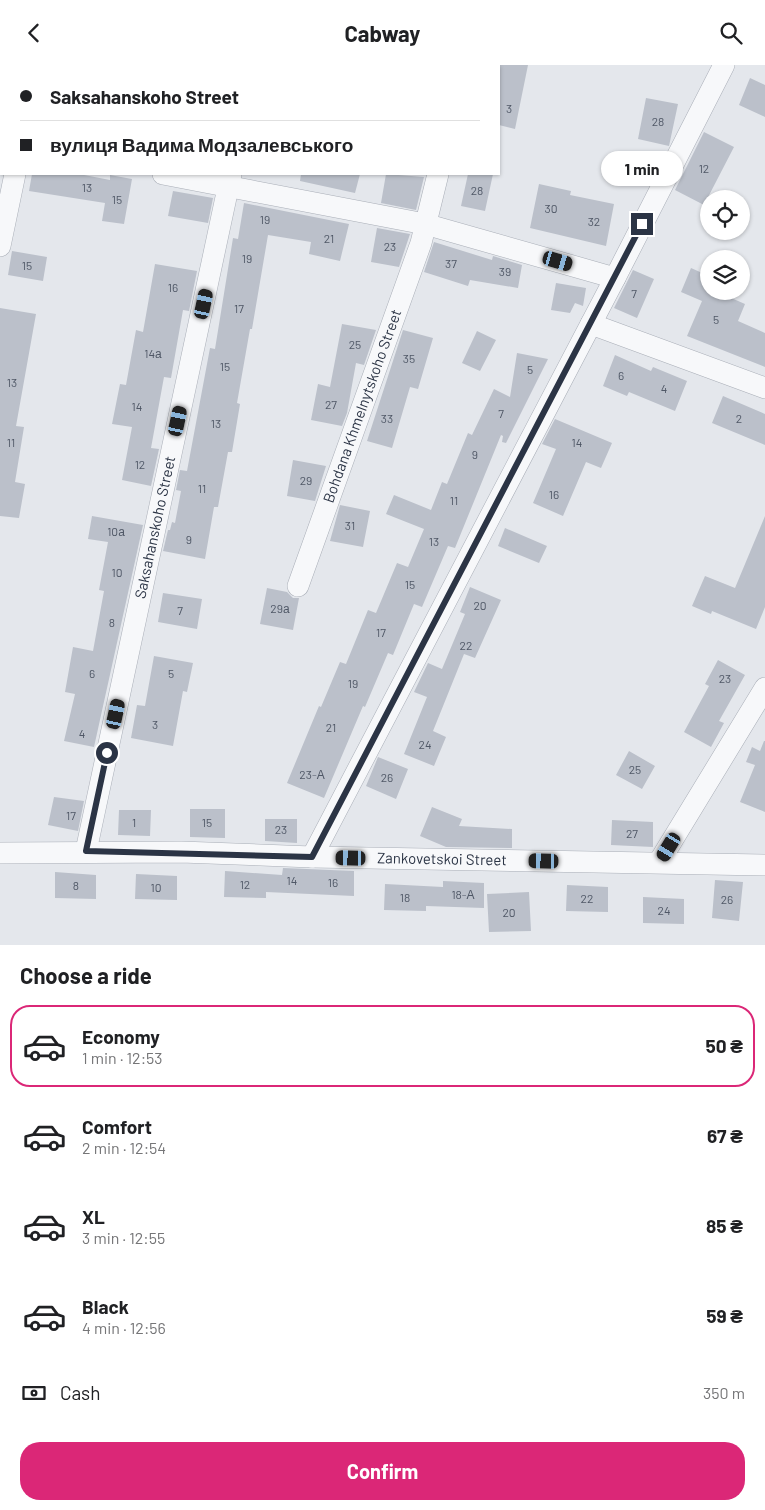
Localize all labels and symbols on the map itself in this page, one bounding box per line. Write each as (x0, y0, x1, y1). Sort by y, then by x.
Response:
house number: 3 (506, 101, 512, 115)
house number: 28 (652, 114, 664, 128)
callout: 1 min (601, 151, 683, 187)
house number: 12 (699, 161, 709, 175)
house number: 13 (82, 180, 92, 194)
house number: 28 (471, 183, 483, 197)
house number: 15 (112, 192, 122, 206)
house number: 30 (545, 201, 557, 215)
house number: 19 (260, 212, 270, 226)
route end (631, 213, 653, 235)
house number: 32 (588, 214, 600, 228)
house number: 21 (324, 231, 334, 245)
house number: 23 (384, 239, 396, 253)
car (541, 250, 574, 272)
house number: 19 (242, 251, 252, 265)
house number: 37 (445, 256, 457, 270)
house number: 15 (22, 258, 32, 272)
house number: 39 (499, 264, 511, 278)
house number: 16 (168, 280, 178, 294)
house number: 7 (631, 286, 637, 300)
car (193, 288, 214, 320)
house number: 17 (234, 301, 244, 315)
street label: Bohdana Khmelnytskoho Street (319, 307, 405, 505)
house number: 5 (713, 312, 719, 326)
house number: 25 (349, 337, 361, 351)
house number: 14а (144, 346, 162, 360)
house number: 35 (403, 351, 415, 365)
house number: 15 (220, 359, 230, 373)
house number: 5 (527, 362, 533, 376)
house number: 6 (618, 368, 624, 382)
house number: 13 (7, 375, 17, 389)
house number: 4 (661, 381, 667, 395)
house number: 27 (325, 397, 337, 411)
house number: 14 (132, 399, 142, 413)
car (167, 405, 188, 437)
house number: 7 (498, 406, 504, 420)
house number: 33 (381, 411, 393, 425)
house number: 2 (736, 411, 742, 425)
house number: 13 (211, 416, 221, 430)
house number: 11 (7, 435, 15, 449)
house number: 14 (572, 435, 582, 449)
house number: 9 (472, 447, 478, 461)
street label: Saksahanskoho Street (130, 454, 178, 600)
house number: 12 (135, 457, 145, 471)
house number: 29 (300, 473, 312, 487)
house number: 11 (198, 481, 206, 495)
house number: 16 (549, 487, 559, 501)
house number: 11 (450, 493, 458, 507)
house number: 31 (345, 518, 355, 532)
house number: 10а (107, 524, 125, 538)
house number: 9 (186, 532, 192, 546)
house number: 13 (429, 534, 439, 548)
house number: 10 (112, 565, 122, 579)
house number: 15 (405, 577, 415, 591)
house number: 20 (473, 598, 487, 612)
house number: 29а (270, 601, 290, 615)
house number: 7 (177, 603, 183, 617)
house number: 8 (109, 615, 115, 629)
house number: 17 (376, 625, 386, 639)
house number: 22 (460, 638, 472, 652)
house number: 6 (89, 666, 95, 680)
house number: 5 (168, 666, 174, 680)
house number: 23 (719, 671, 731, 685)
house number: 19 (348, 676, 358, 690)
car (105, 698, 126, 730)
house number: 3 (152, 717, 158, 731)
house number: 21 (326, 720, 336, 734)
house number: 4 (79, 726, 85, 740)
house number: 24 (418, 737, 432, 751)
route start (96, 742, 118, 764)
house number: 25 (629, 762, 641, 776)
house number: 23-А (299, 767, 325, 781)
house number: 26 (381, 770, 393, 784)
house number: 17 (66, 808, 76, 822)
house number: 1 (132, 815, 136, 829)
house number: 15 (202, 815, 212, 829)
house number: 23 (275, 822, 287, 836)
house number: 27 (626, 826, 638, 840)
car (654, 830, 683, 864)
street label: Zankovetskoi Street (377, 848, 507, 868)
car (335, 850, 366, 866)
car (528, 853, 559, 869)
house number: 14 (287, 873, 297, 887)
house number: 16 (328, 875, 338, 889)
house number: 12 (240, 877, 250, 891)
house number: 8 (73, 878, 79, 892)
house number: 10 (151, 880, 161, 894)
house number: 18-А (451, 887, 475, 901)
house number: 18 (400, 890, 410, 904)
house number: 22 (581, 891, 593, 905)
house number: 26 (721, 892, 733, 906)
house number: 24 (657, 903, 671, 917)
house number: 20 (502, 905, 516, 919)

